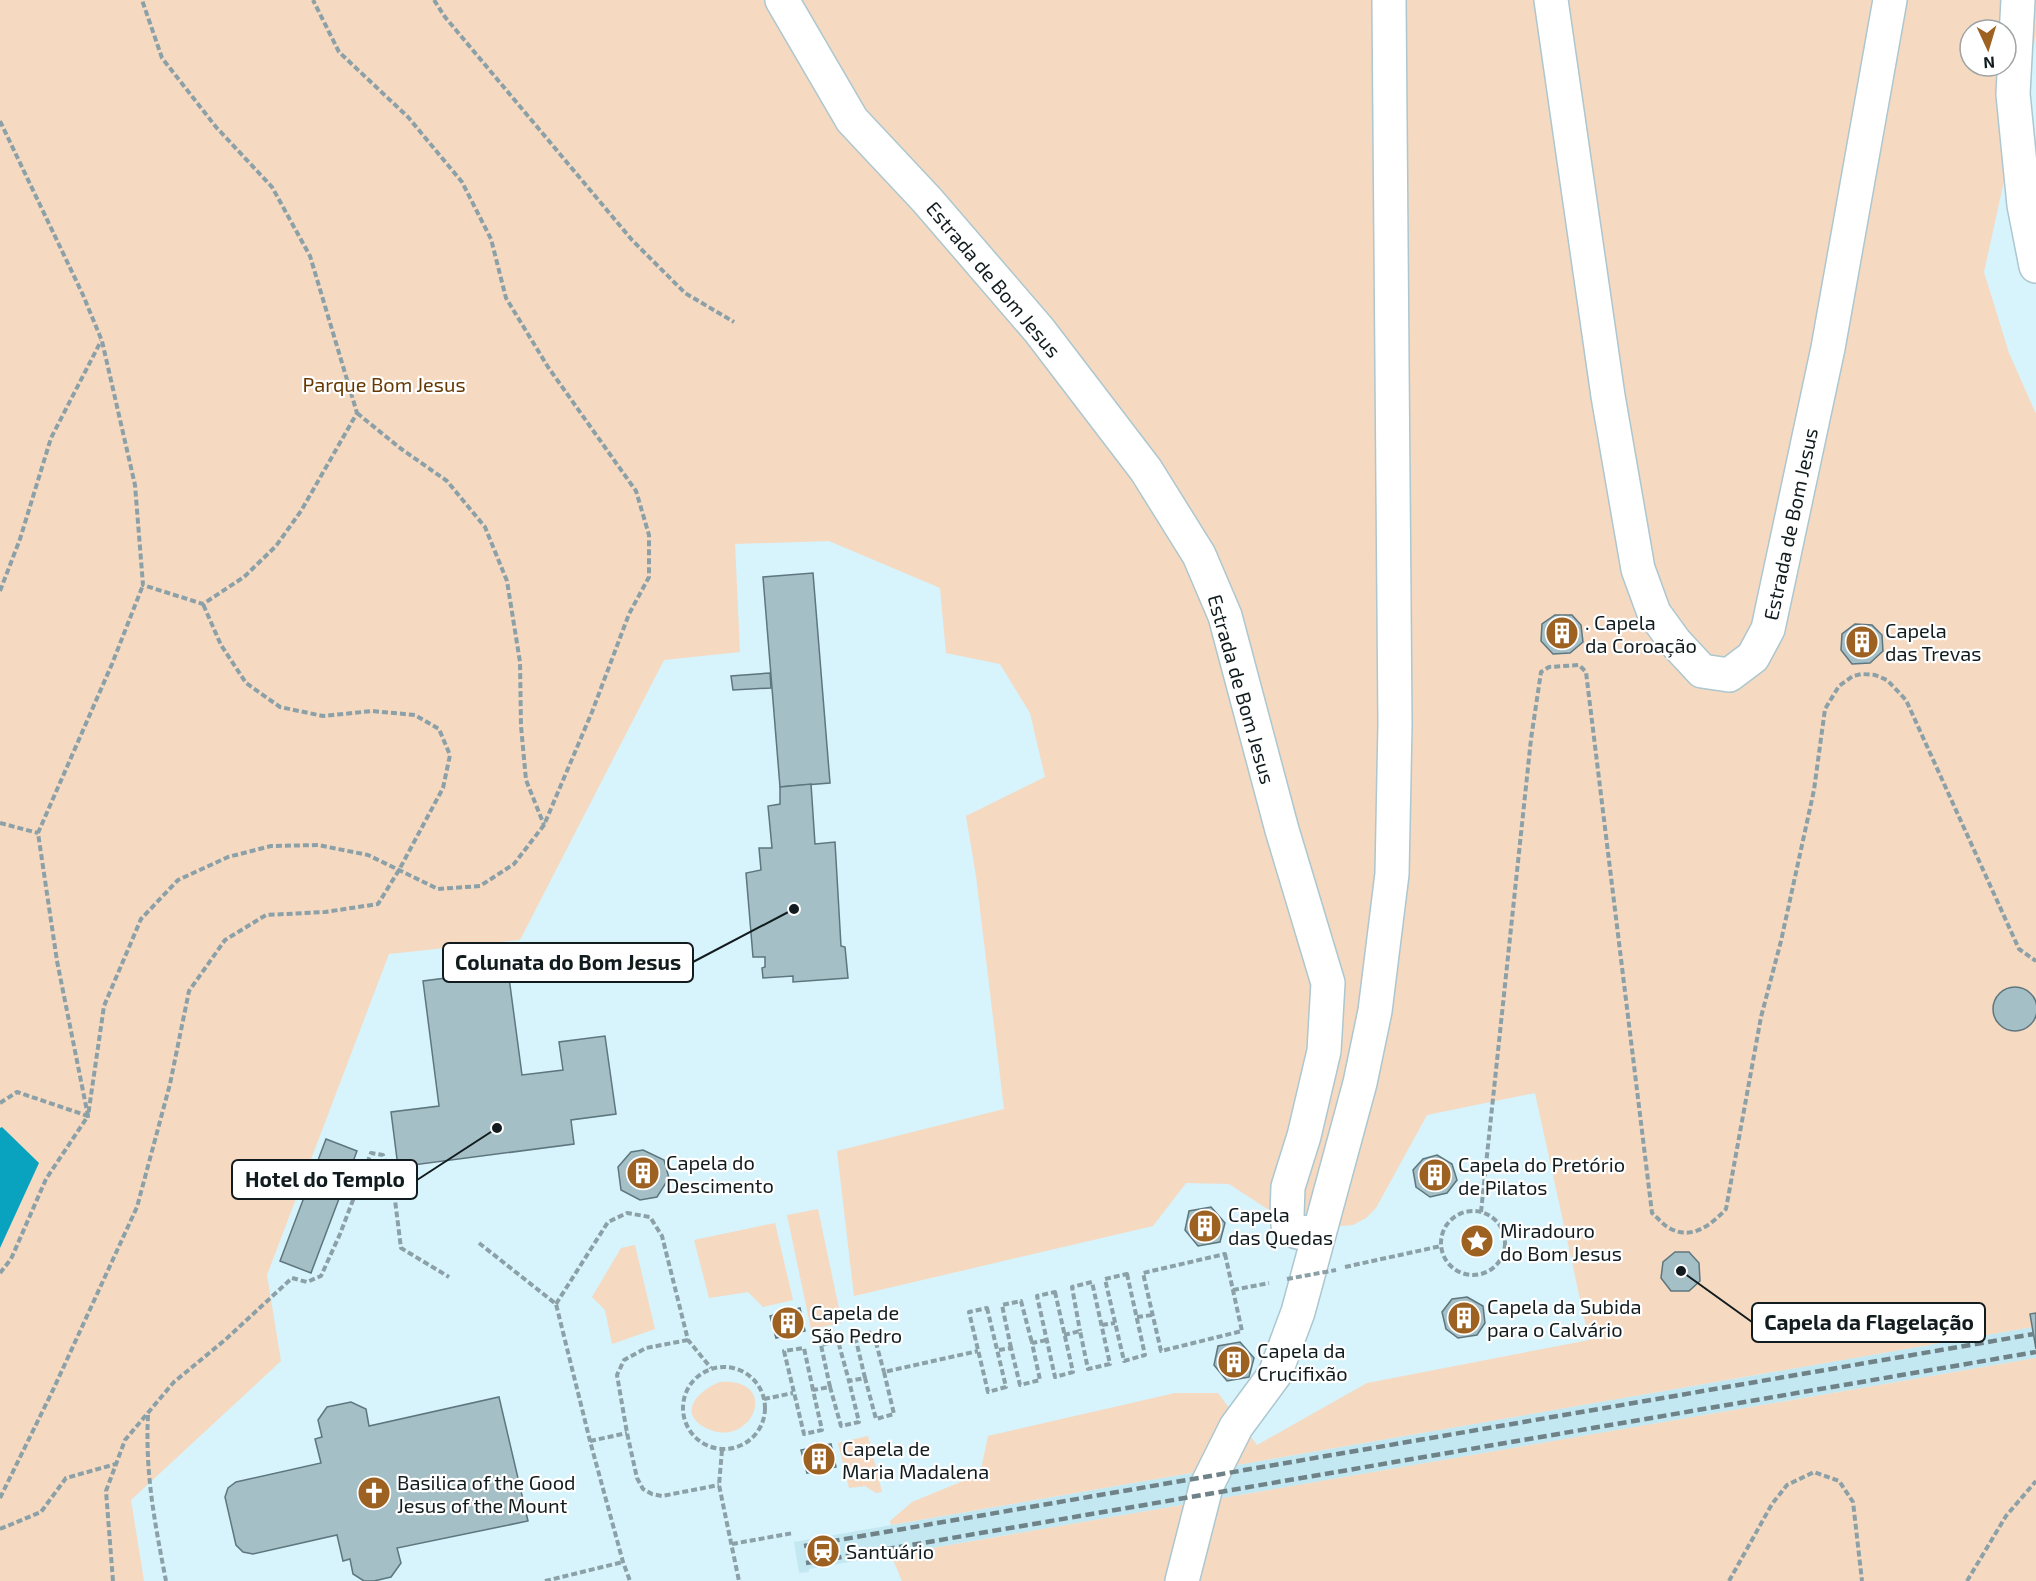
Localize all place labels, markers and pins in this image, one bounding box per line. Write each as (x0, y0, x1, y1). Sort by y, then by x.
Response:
place label: . Capela da Coroação (1585, 610, 1697, 658)
building icon: . Capela da Coroação (1544, 615, 1580, 651)
place label: Capela das Trevas (1885, 618, 1981, 665)
building icon: Capela das Trevas (1844, 624, 1880, 660)
callout: Colunata do Bom Jesus (443, 943, 693, 982)
place label: Capela do Descimento (666, 1150, 774, 1197)
place label: Capela do Pretório de Pilatos (1458, 1152, 1625, 1199)
building icon: Capela do Descimento (625, 1155, 661, 1191)
building icon: Capela do Pretório de Pilatos (1417, 1157, 1453, 1193)
callout: Hotel do Templo (232, 1160, 417, 1199)
place label: Capela das Quedas (1228, 1202, 1333, 1249)
building icon: Capela das Quedas (1187, 1208, 1223, 1244)
place label: Miradouro do Bom Jesus (1500, 1218, 1622, 1265)
place icon: Miradouro do Bom Jesus (1459, 1223, 1495, 1259)
place label: Capela da Subida para o Calvário (1487, 1294, 1641, 1341)
place label: Capela de São Pedro (811, 1300, 902, 1347)
building icon: Capela da Subida para o Calvário (1446, 1300, 1482, 1336)
callout: Capela da Flagelação (1752, 1303, 1985, 1342)
building icon: Capela de São Pedro (770, 1305, 806, 1341)
place label: Capela da Crucifixão (1257, 1338, 1348, 1385)
building icon: Capela da Crucifixão (1216, 1344, 1252, 1380)
place label: Capela de Maria Madalena (842, 1436, 989, 1483)
building icon: Capela de Maria Madalena (801, 1441, 837, 1477)
place label: Basilica of the Good Jesus of the Mount (397, 1470, 575, 1517)
church icon: Basilica of the Good Jesus of the Mount (356, 1475, 392, 1511)
station icon: Santuário (805, 1533, 841, 1569)
place label: Santuário (846, 1539, 934, 1563)

